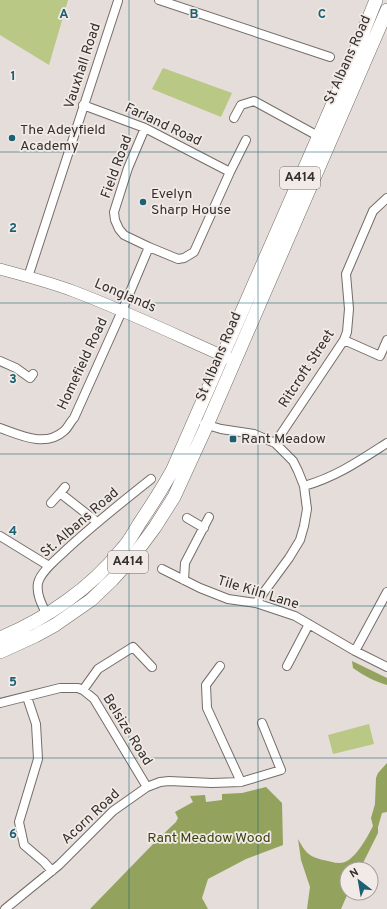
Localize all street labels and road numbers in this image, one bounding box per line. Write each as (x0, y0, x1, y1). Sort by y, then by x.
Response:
street label: St Albans Road (321, 13, 375, 107)
street label: Vauxhall Road (61, 21, 105, 111)
street label: Farland Road (122, 100, 204, 150)
street label: Field Road (98, 133, 136, 201)
road number: A414 (280, 167, 320, 189)
street label: Longlands (92, 275, 158, 317)
street label: St Albans Road (193, 310, 245, 404)
street label: Homefield Road (54, 315, 112, 413)
street label: Ritcroft Street (275, 327, 339, 411)
street label: St. Albans Road (37, 484, 123, 562)
road number: A414 (108, 551, 148, 573)
street label: Tile Kiln Lane (215, 572, 301, 614)
street label: Belsize Road (98, 691, 156, 769)
street label: Acorn Road (58, 786, 124, 848)

